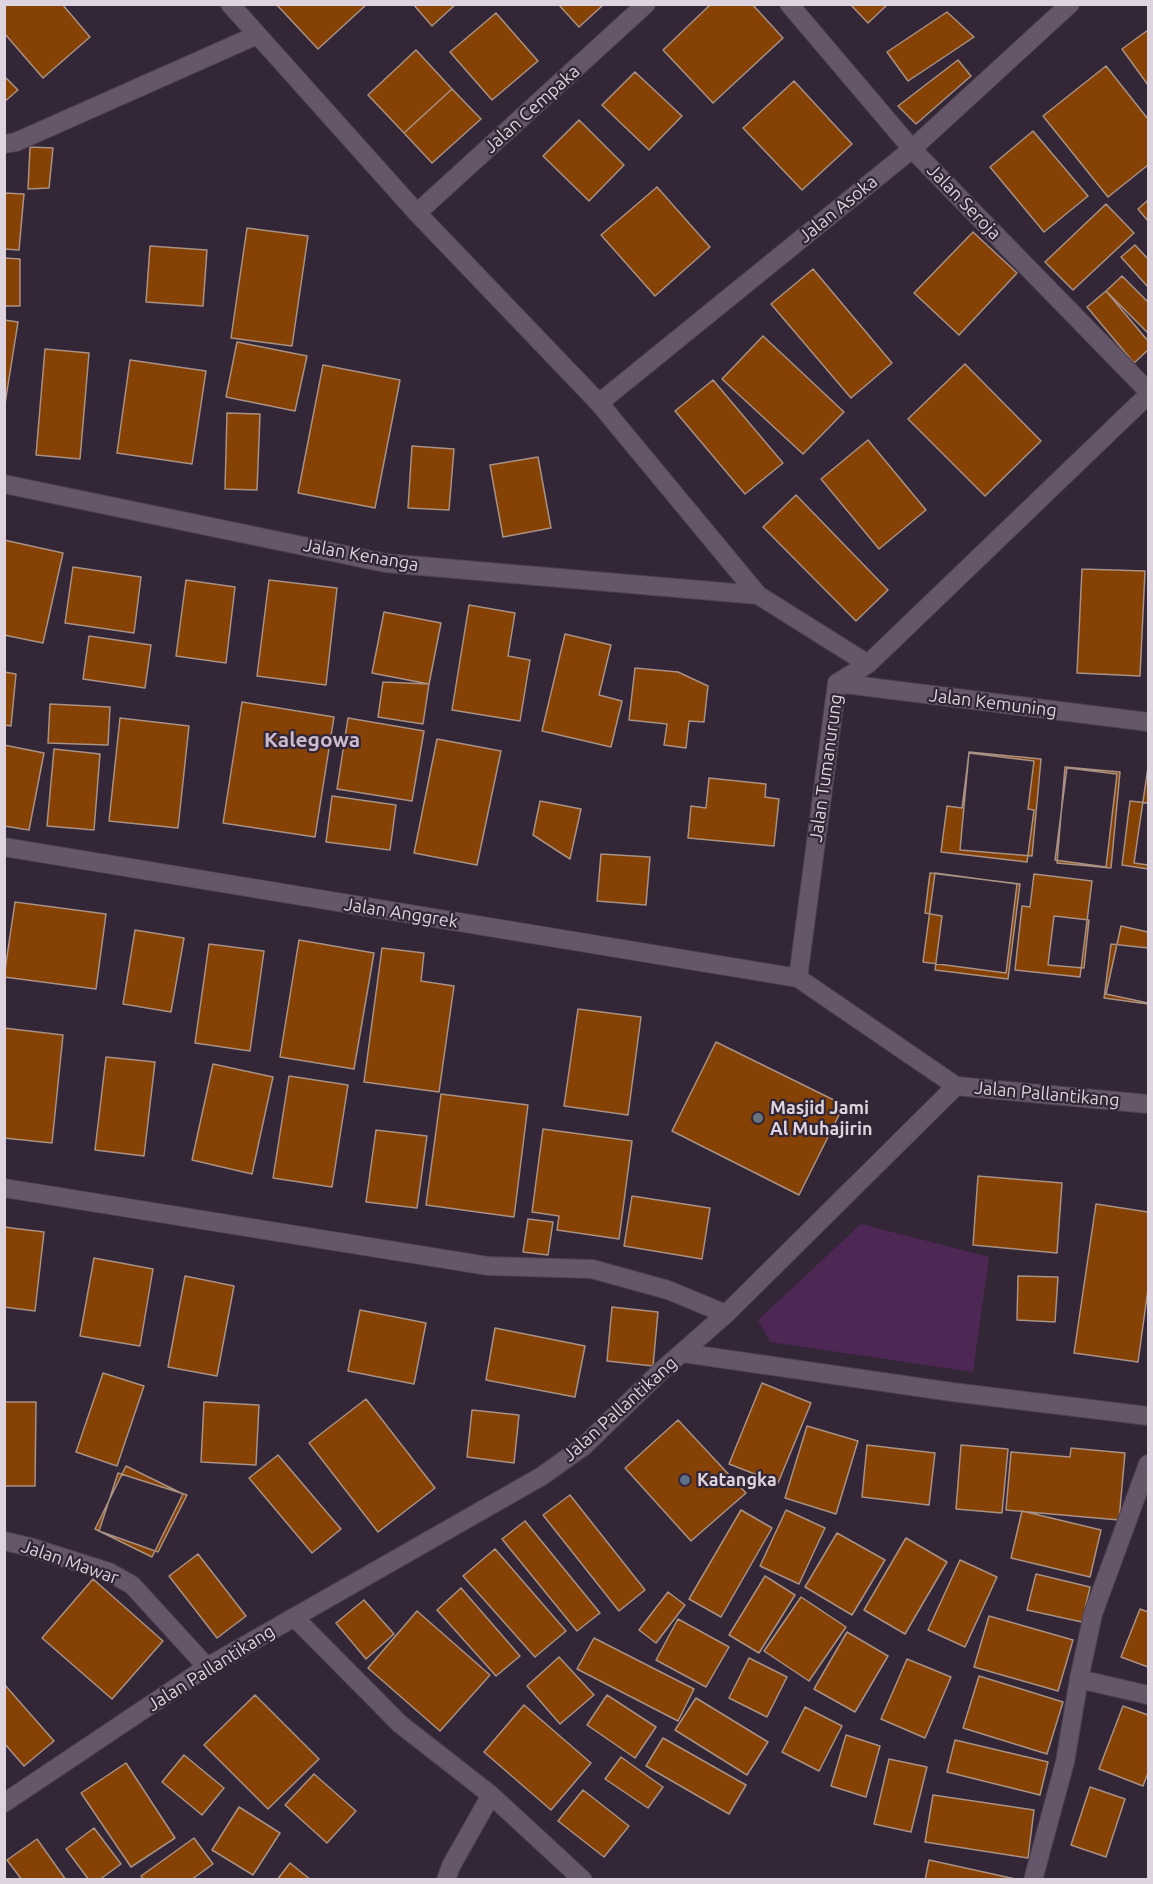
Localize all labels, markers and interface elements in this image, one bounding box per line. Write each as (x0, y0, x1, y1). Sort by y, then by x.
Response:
street label: Jalan Cempaka (480, 60, 584, 158)
street label: Jalan Seroja (923, 160, 1005, 244)
street label: Jalan Asoka (794, 171, 882, 247)
street label: Jalan Kenanga (302, 534, 420, 576)
street label: Jalan Kemuning (928, 684, 1058, 722)
street label: Jalan Tumanurung (805, 693, 847, 843)
district label: Kalegowa (264, 727, 360, 753)
street label: Jalan Anggrek (343, 893, 459, 933)
street label: Jalan Pallantikang (973, 1077, 1121, 1111)
place label: Masjid Jami Al Muhajirin (770, 1097, 872, 1140)
marker: Masjid Jami Al Muhajirin (751, 1111, 765, 1125)
street label: Jalan Pallantikang (559, 1352, 681, 1466)
place label: Katangka (697, 1469, 777, 1491)
marker: Katangka (678, 1473, 692, 1487)
street label: Jalan Mawar (19, 1535, 121, 1589)
street label: Jalan Pallantikang (143, 1620, 279, 1716)

